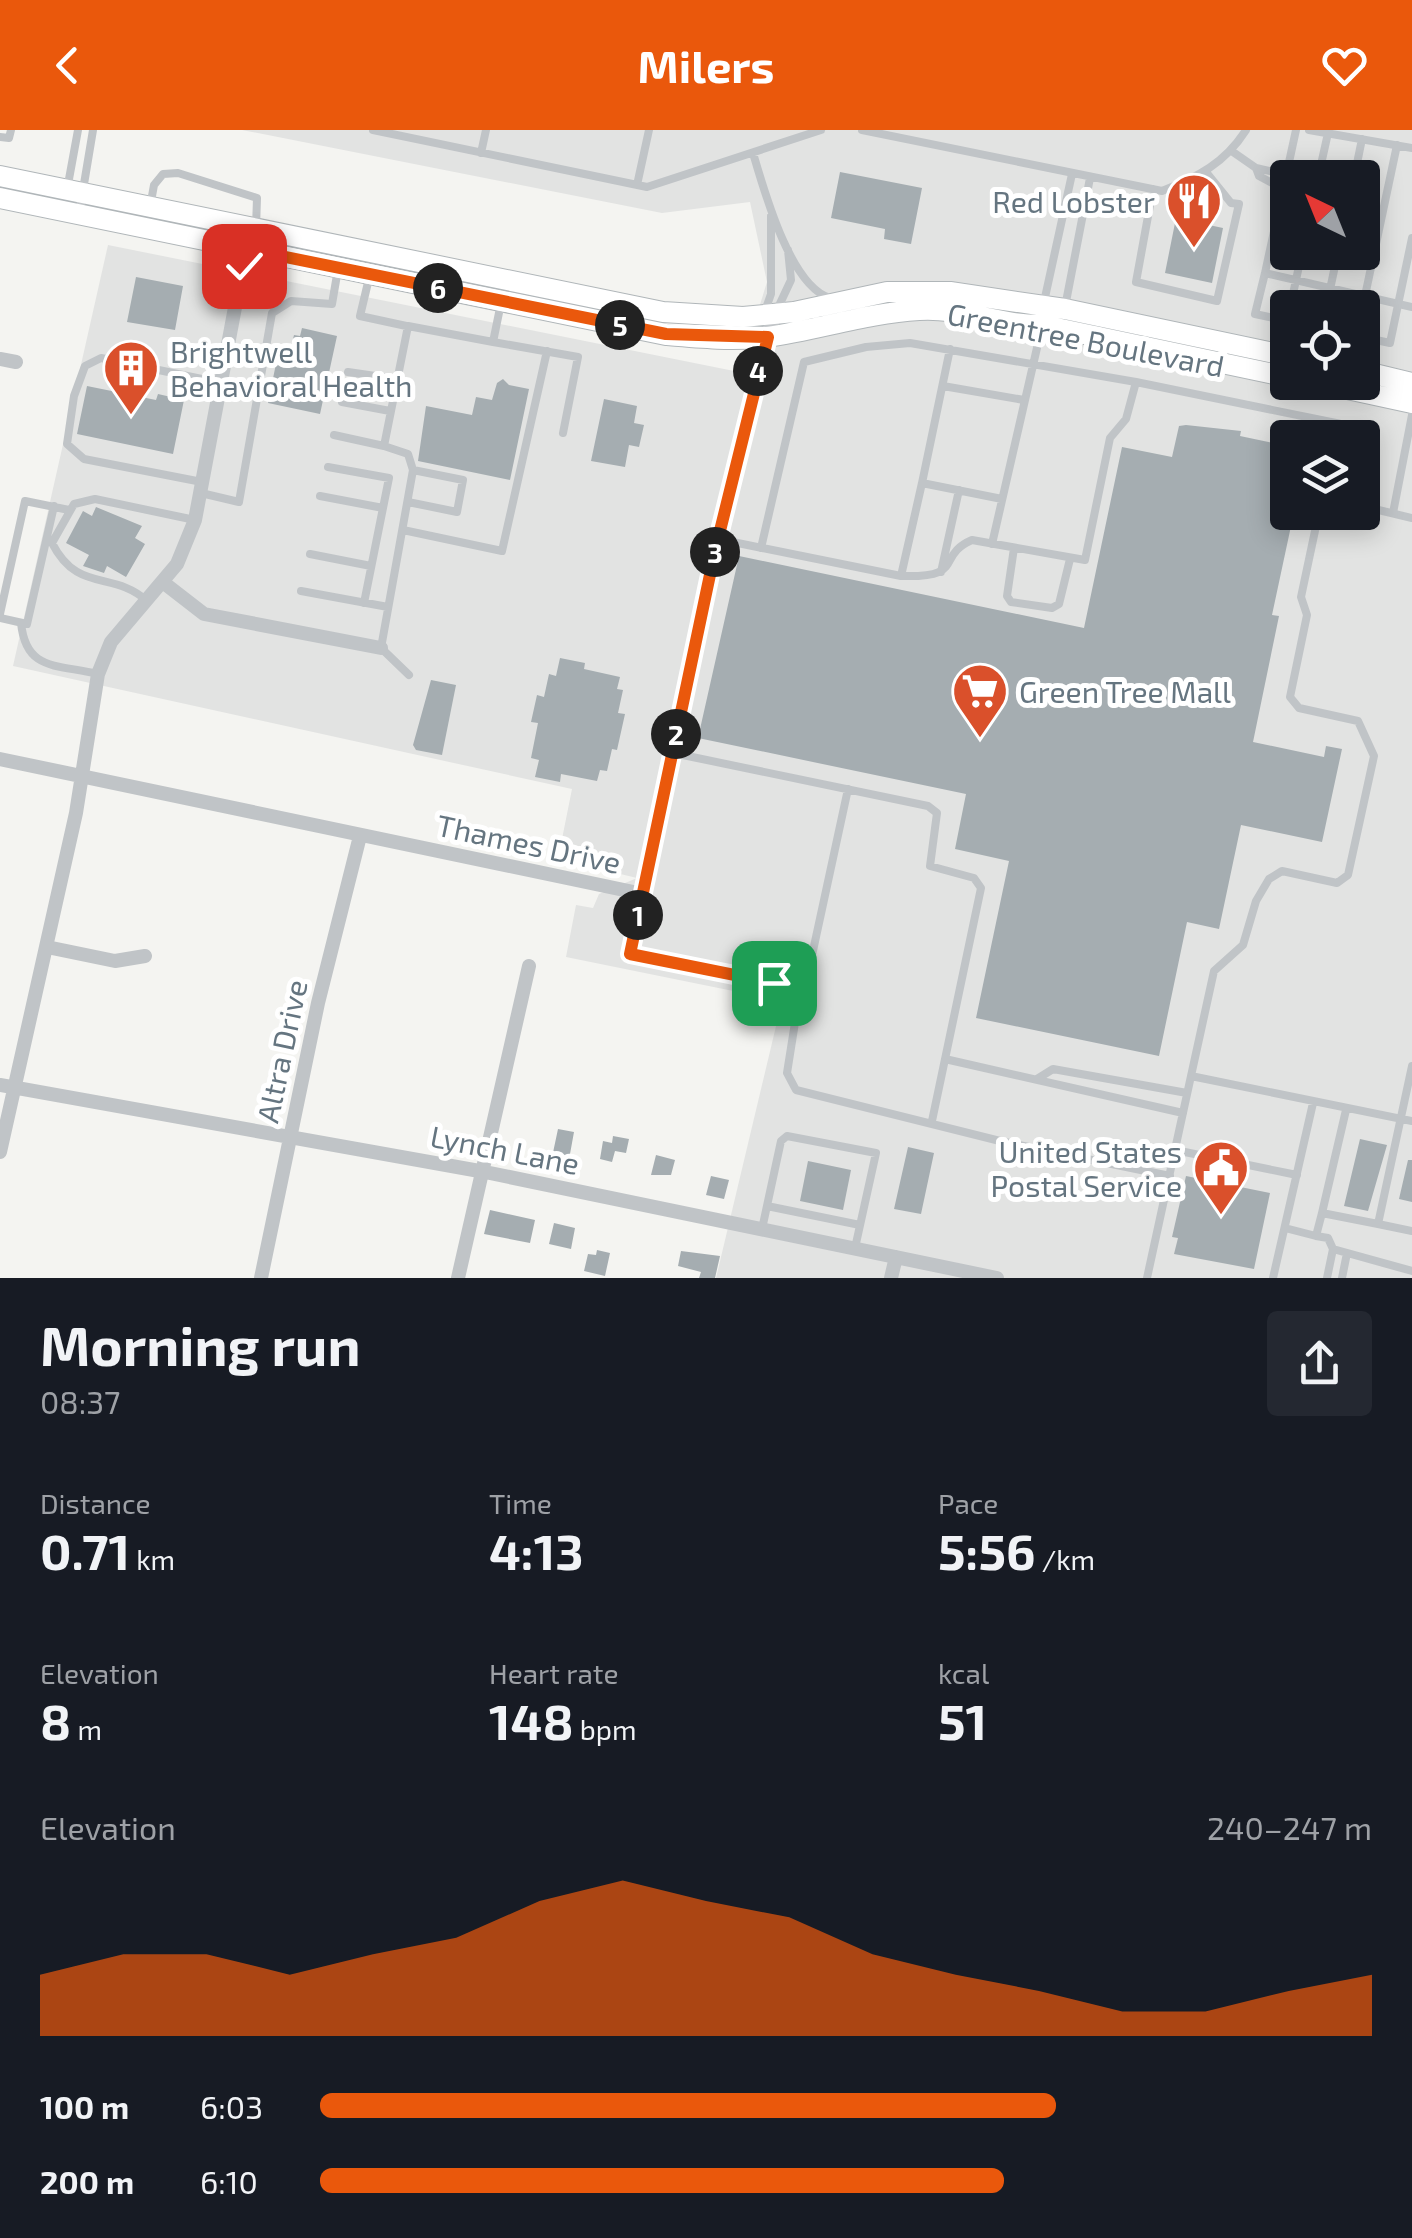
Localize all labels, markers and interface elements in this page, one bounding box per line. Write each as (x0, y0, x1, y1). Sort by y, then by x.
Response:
icon: back (40, 38, 95, 93)
text: Milers (638, 38, 774, 92)
icon: heart (1317, 38, 1372, 93)
north arrow (1270, 160, 1380, 270)
map controls (1270, 160, 1380, 530)
restaurant icon: Red Lobster (1164, 171, 1224, 250)
place label: Red Lobster (992, 183, 1155, 219)
pin (202, 224, 287, 309)
icon: check (217, 239, 272, 294)
pin: 6 (413, 263, 463, 313)
text: 6 (430, 271, 446, 305)
button: locate (1270, 290, 1380, 400)
street label: Greentree Boulevard (945, 295, 1227, 383)
pin: 5 (595, 300, 645, 350)
text: 5 (612, 308, 628, 342)
place label: Brightwell Behavioral Health (170, 333, 413, 403)
building icon: Brightwell Behavioral Health (101, 338, 161, 417)
pin: 4 (733, 346, 783, 396)
text: 4 (749, 354, 767, 388)
button: layers (1270, 420, 1380, 530)
pin: 3 (690, 527, 740, 577)
text: 3 (707, 535, 723, 569)
supermarket icon: Green Tree Mall (950, 661, 1010, 740)
place label: Green Tree Mall (1019, 673, 1231, 709)
pin: 2 (651, 709, 701, 759)
text: 2 (668, 717, 684, 751)
street label: Thames Drive (434, 806, 624, 880)
pin: 1 (613, 890, 663, 940)
text: 1 (632, 898, 644, 932)
pin (732, 941, 817, 1026)
icon: arrive (747, 956, 802, 1011)
street label: Altra Drive (248, 976, 314, 1126)
street label: Lynch Lane (428, 1117, 582, 1181)
place label: United States Postal Service (991, 1133, 1182, 1203)
public building icon: United States Postal Service (1191, 1138, 1251, 1217)
text: Morning run (40, 1311, 361, 1377)
button: share (1267, 1311, 1372, 1416)
text: 08:37 (40, 1382, 120, 1420)
text: Distance (40, 1486, 151, 1520)
text: Time (489, 1486, 552, 1520)
text: Pace (938, 1486, 998, 1520)
text: 0.71 (40, 1520, 130, 1580)
text: 4:13 (489, 1520, 584, 1580)
text: 5:56 (938, 1520, 1036, 1580)
text: km (130, 1542, 175, 1576)
text: /km (1036, 1542, 1095, 1576)
text: Elevation (40, 1656, 159, 1690)
text: Heart rate (489, 1656, 619, 1690)
text: kcal (938, 1656, 989, 1690)
text: 8 (40, 1690, 71, 1750)
text: 148 (489, 1690, 574, 1750)
text: 51 (938, 1690, 987, 1750)
text: m (71, 1712, 102, 1746)
text: bpm (574, 1712, 637, 1746)
text: Elevation (40, 1808, 176, 1846)
text: 240–247 m (1207, 1808, 1372, 1846)
text: 100 m (40, 2087, 129, 2125)
text: 6:03 (200, 2087, 263, 2125)
text: 200 m (40, 2162, 134, 2200)
text: 6:10 (200, 2162, 258, 2200)

